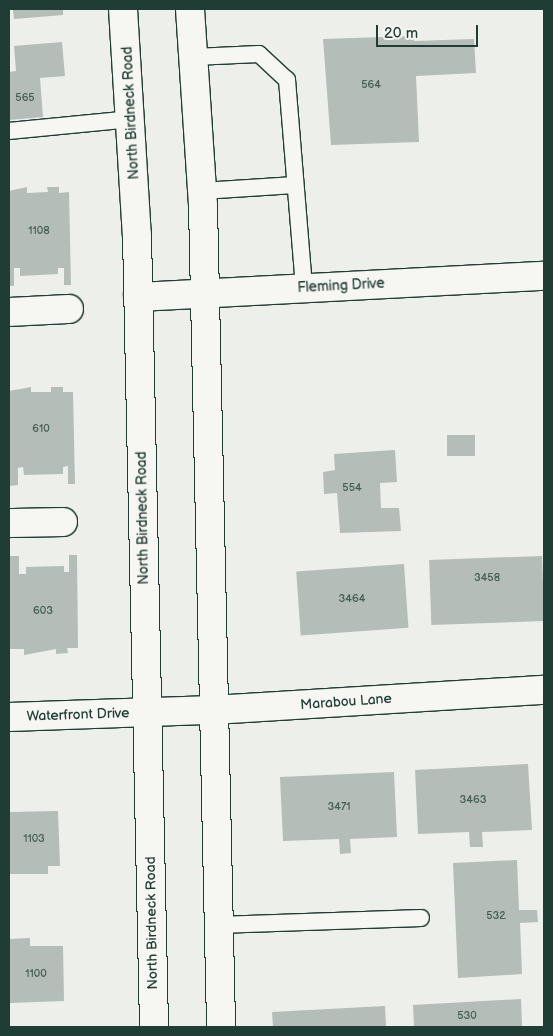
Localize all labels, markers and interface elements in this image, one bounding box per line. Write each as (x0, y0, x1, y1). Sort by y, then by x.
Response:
scale bar (378, 15, 480, 47)
text: 20 m (384, 24, 418, 43)
street label: North Birdneck Road (119, 46, 143, 180)
house number: 564 (361, 78, 381, 92)
house number: 565 (15, 91, 35, 105)
house number: 1108 (28, 224, 50, 238)
street label: Fleming Drive (297, 275, 385, 297)
house number: 610 (32, 422, 50, 436)
street label: North Birdneck Road (133, 451, 153, 585)
house number: 554 (342, 481, 362, 495)
house number: 3458 (474, 571, 500, 585)
house number: 3464 (339, 592, 365, 606)
house number: 603 (33, 604, 53, 618)
street label: Marabou Lane (300, 690, 392, 714)
street label: Waterfront Drive (26, 705, 130, 725)
house number: 3463 (460, 793, 486, 807)
house number: 3471 (327, 800, 351, 814)
house number: 1103 (23, 832, 45, 846)
street label: North Birdneck Road (142, 856, 162, 990)
house number: 532 (486, 909, 506, 923)
house number: 1100 (25, 967, 47, 981)
house number: 530 (457, 1009, 477, 1023)

